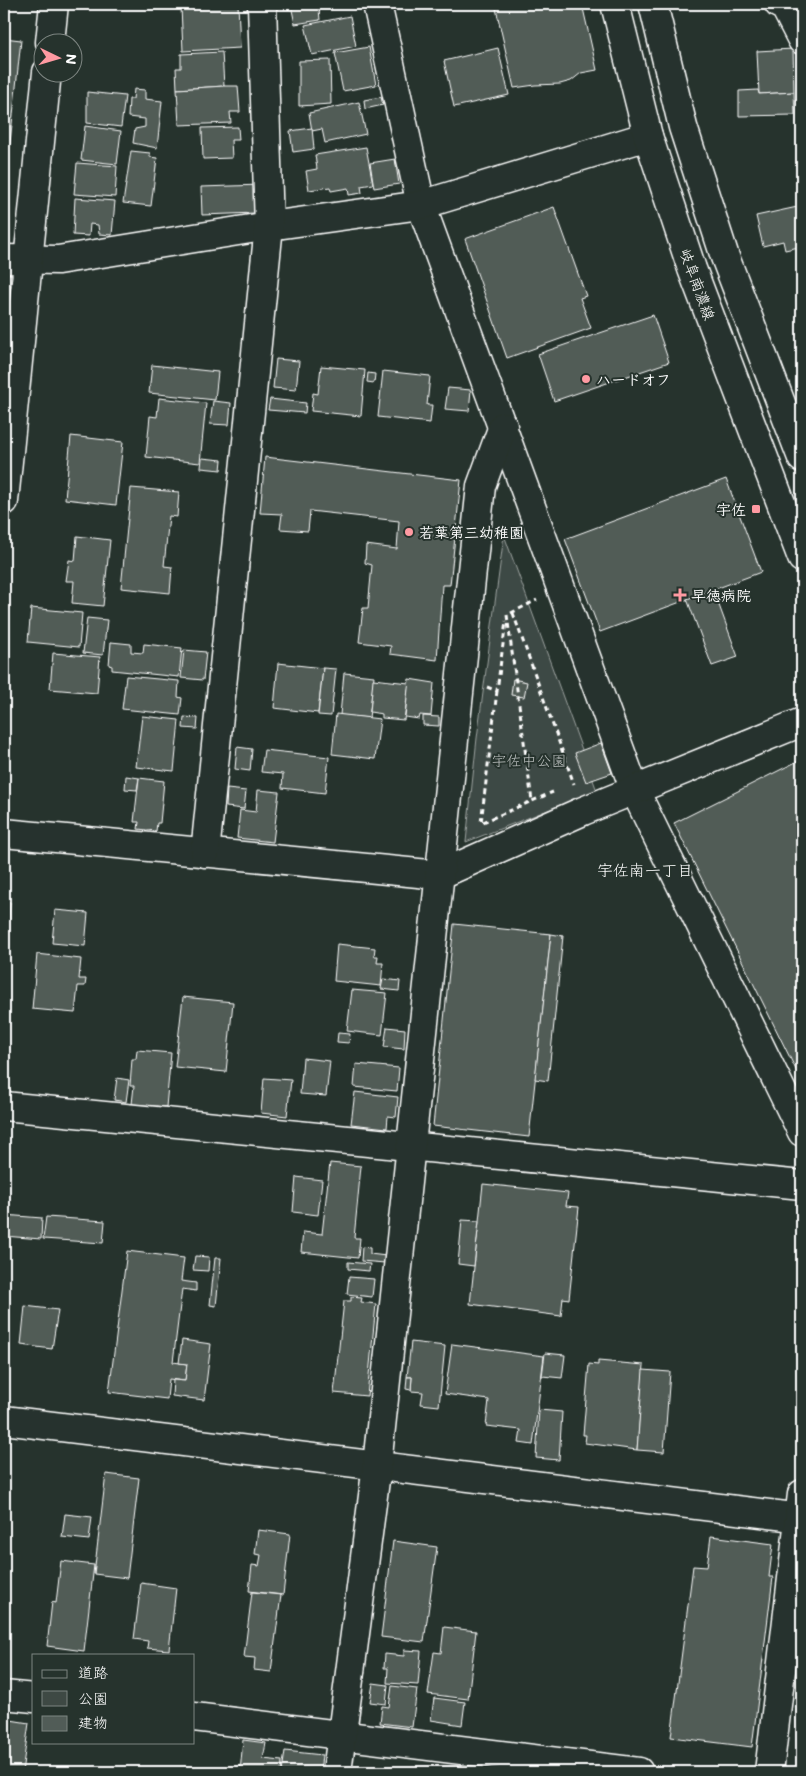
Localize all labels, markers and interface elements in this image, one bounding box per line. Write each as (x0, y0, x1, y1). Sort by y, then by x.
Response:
north arrow (32, 32, 82, 82)
text: N (62, 53, 81, 65)
street label: 岐阜南濃線 (676, 245, 720, 323)
place label: ハードオフ (596, 369, 671, 389)
marker: ハードオフ (580, 373, 592, 385)
place label: 宇佐 (716, 499, 746, 519)
marker: 宇佐 (750, 503, 762, 515)
place label: 若葉第三幼稚園 (419, 522, 524, 542)
marker: 若葉第三幼稚園 (403, 526, 415, 538)
place label: 早徳病院 (691, 585, 751, 605)
marker: 早徳病院 (673, 588, 687, 602)
park label: 宇佐中公園 (491, 750, 567, 770)
district label: 宇佐南一丁目 (597, 859, 693, 880)
legend (32, 1654, 195, 1744)
text: 道路 (78, 1662, 108, 1682)
text: 公園 (78, 1688, 108, 1708)
text: 建物 (78, 1712, 108, 1732)

